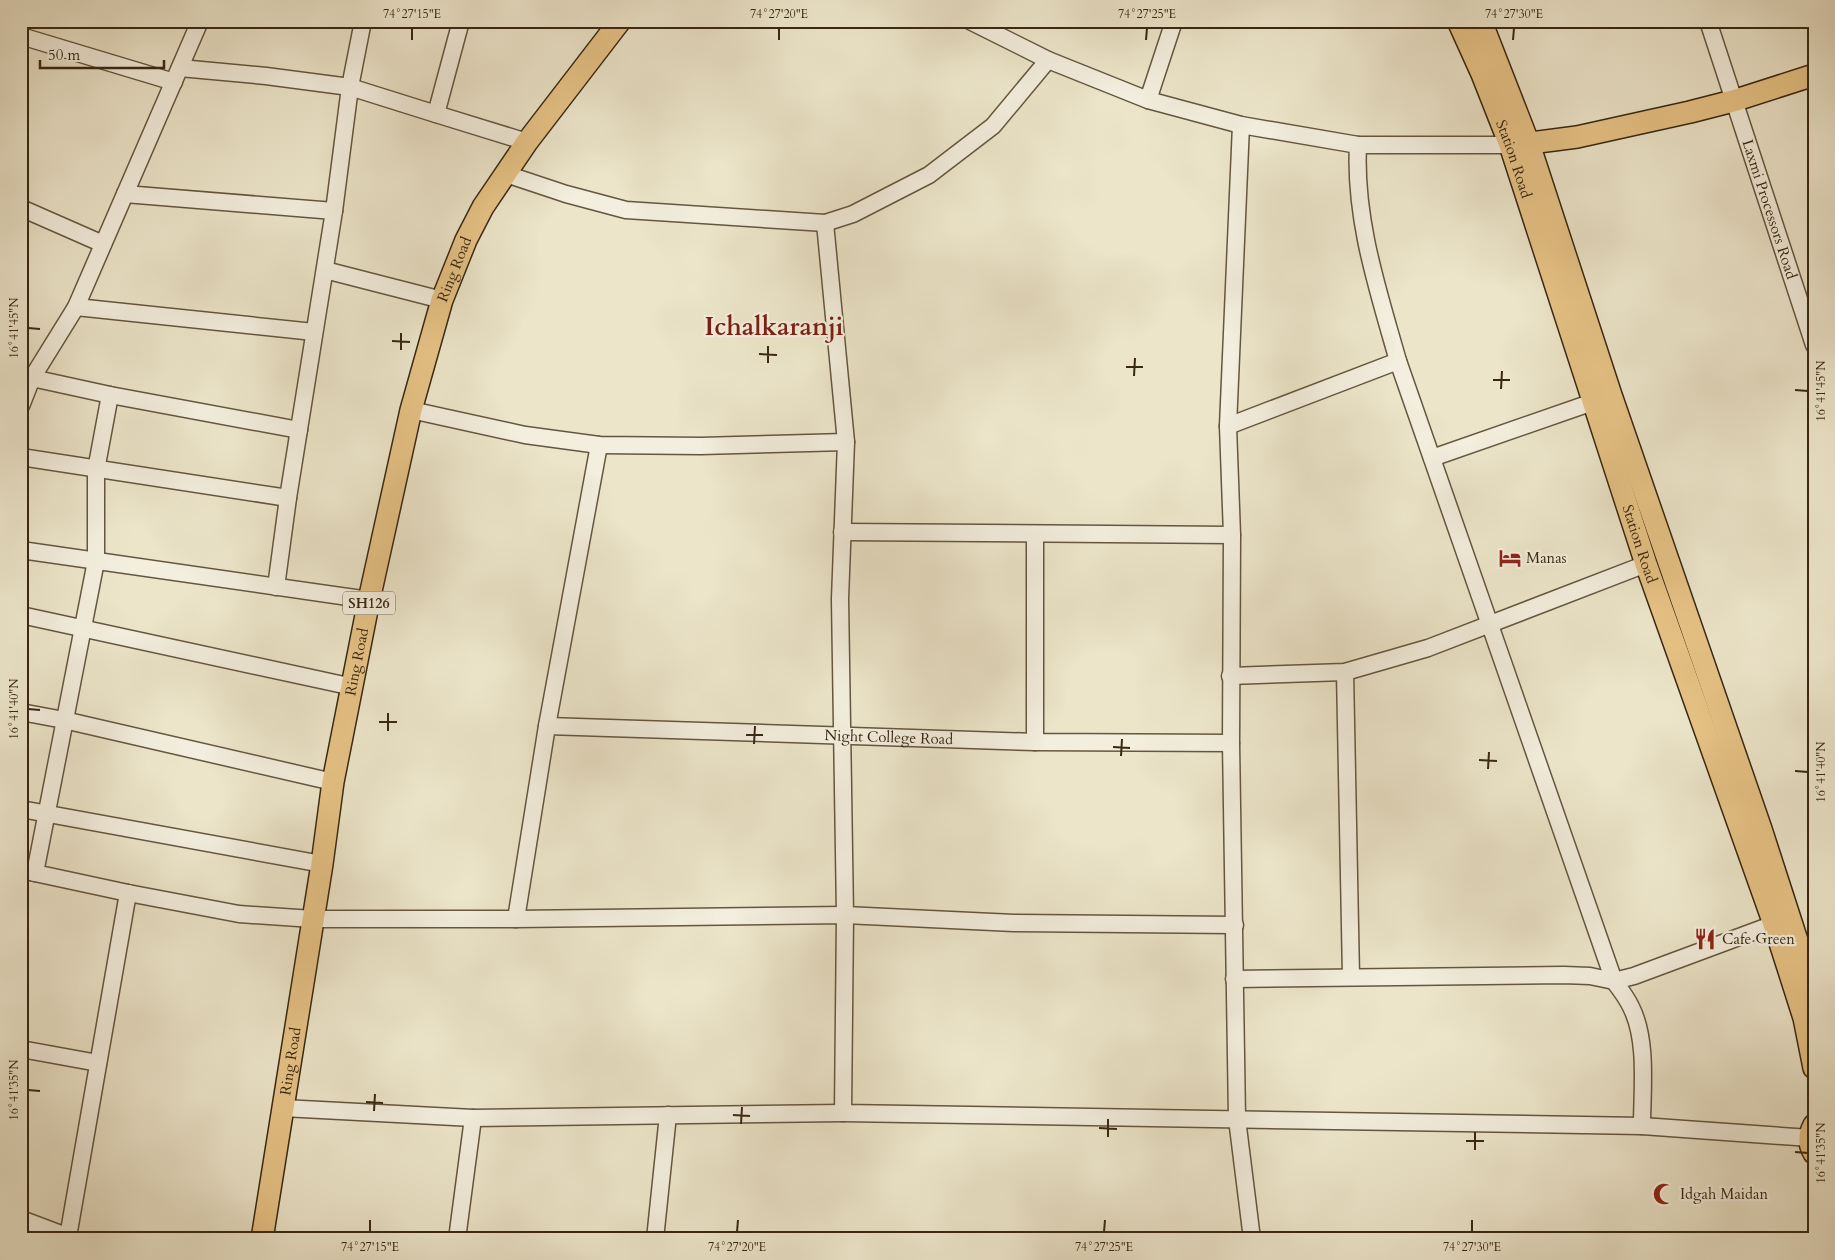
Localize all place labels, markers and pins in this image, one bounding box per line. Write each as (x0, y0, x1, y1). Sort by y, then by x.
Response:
hotel icon: Manas (1497, 545, 1523, 571)
place label: Manas (1526, 548, 1567, 568)
restaurant icon: Cafe Green (1692, 926, 1718, 952)
place label: Cafe Green (1722, 929, 1795, 949)
mosque icon: Idgah Maidan (1651, 1181, 1677, 1207)
place label: Idgah Maidan (1680, 1184, 1769, 1204)

